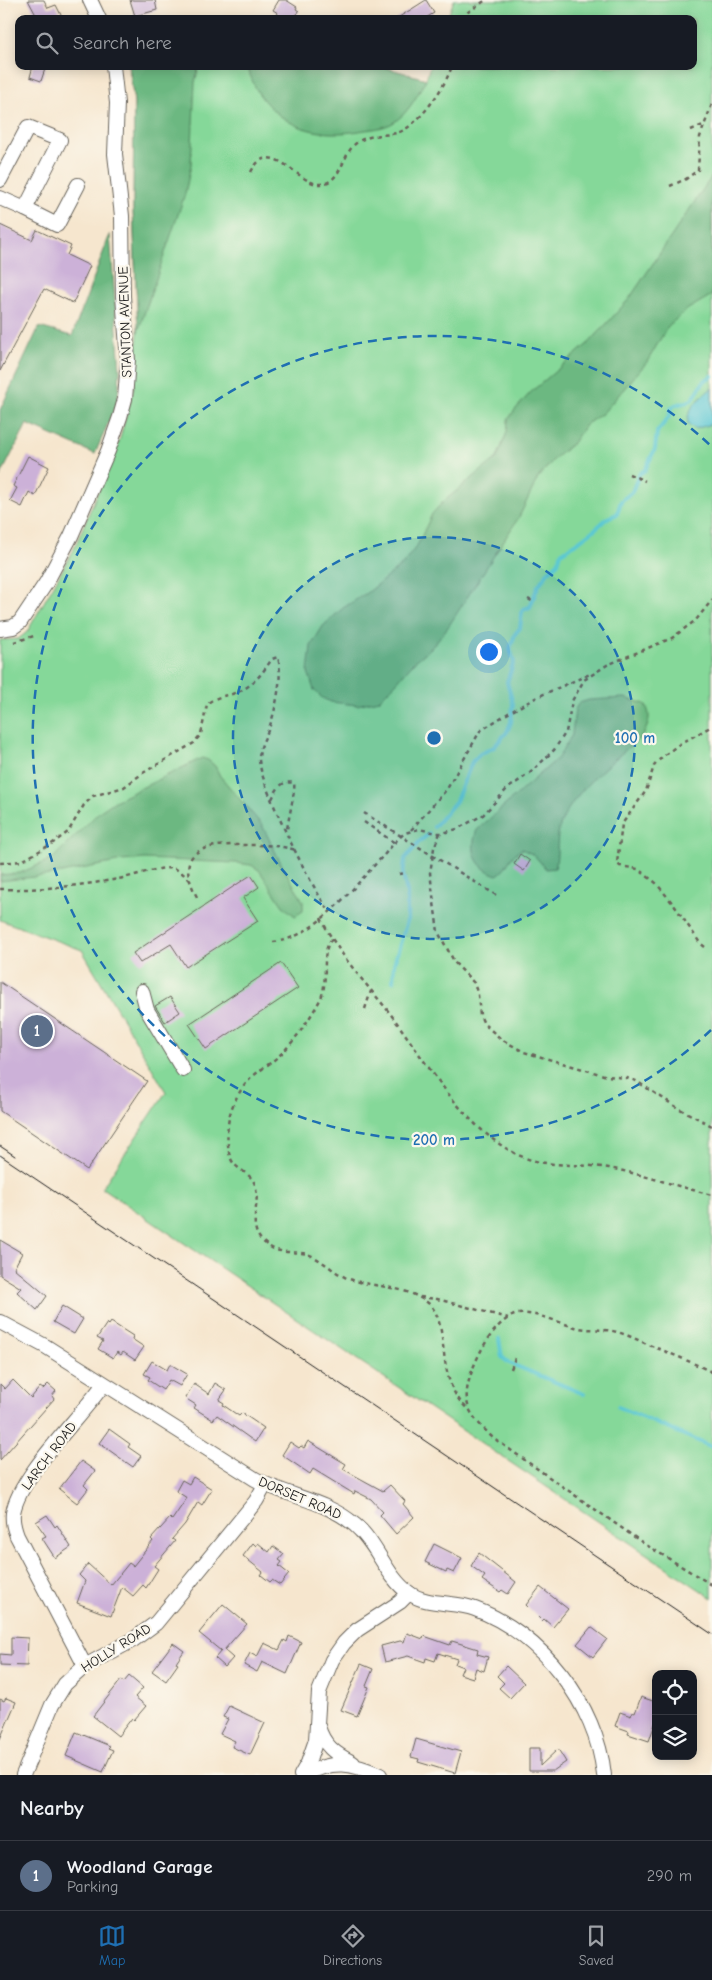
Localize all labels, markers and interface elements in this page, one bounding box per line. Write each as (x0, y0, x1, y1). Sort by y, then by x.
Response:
search box (15, 15, 697, 70)
icon: search (33, 29, 61, 57)
text: Search here (73, 32, 172, 54)
street label: STANTON AVENUE (115, 266, 135, 378)
your location (476, 639, 502, 665)
centre of rings (425, 729, 443, 747)
text: 100 m (615, 729, 655, 747)
pin: 1 (21, 1012, 53, 1050)
text: 200 m (413, 1131, 455, 1149)
street label: LARCH ROAD (18, 1418, 80, 1494)
street label: DORSET ROAD (256, 1473, 344, 1523)
street label: HOLLY ROAD (78, 1620, 154, 1676)
map controls (652, 1670, 697, 1760)
button: locate (652, 1670, 697, 1715)
button: layers (652, 1715, 697, 1760)
text: Nearby (20, 1796, 84, 1820)
text: Woodland Garage (67, 1856, 213, 1878)
text: 1 (33, 1867, 39, 1885)
text: 290 m (647, 1867, 692, 1885)
text: Parking (67, 1878, 119, 1896)
tab: Map (98, 1922, 126, 1969)
tab: Directions (323, 1922, 382, 1969)
tab: Saved (579, 1922, 614, 1969)

